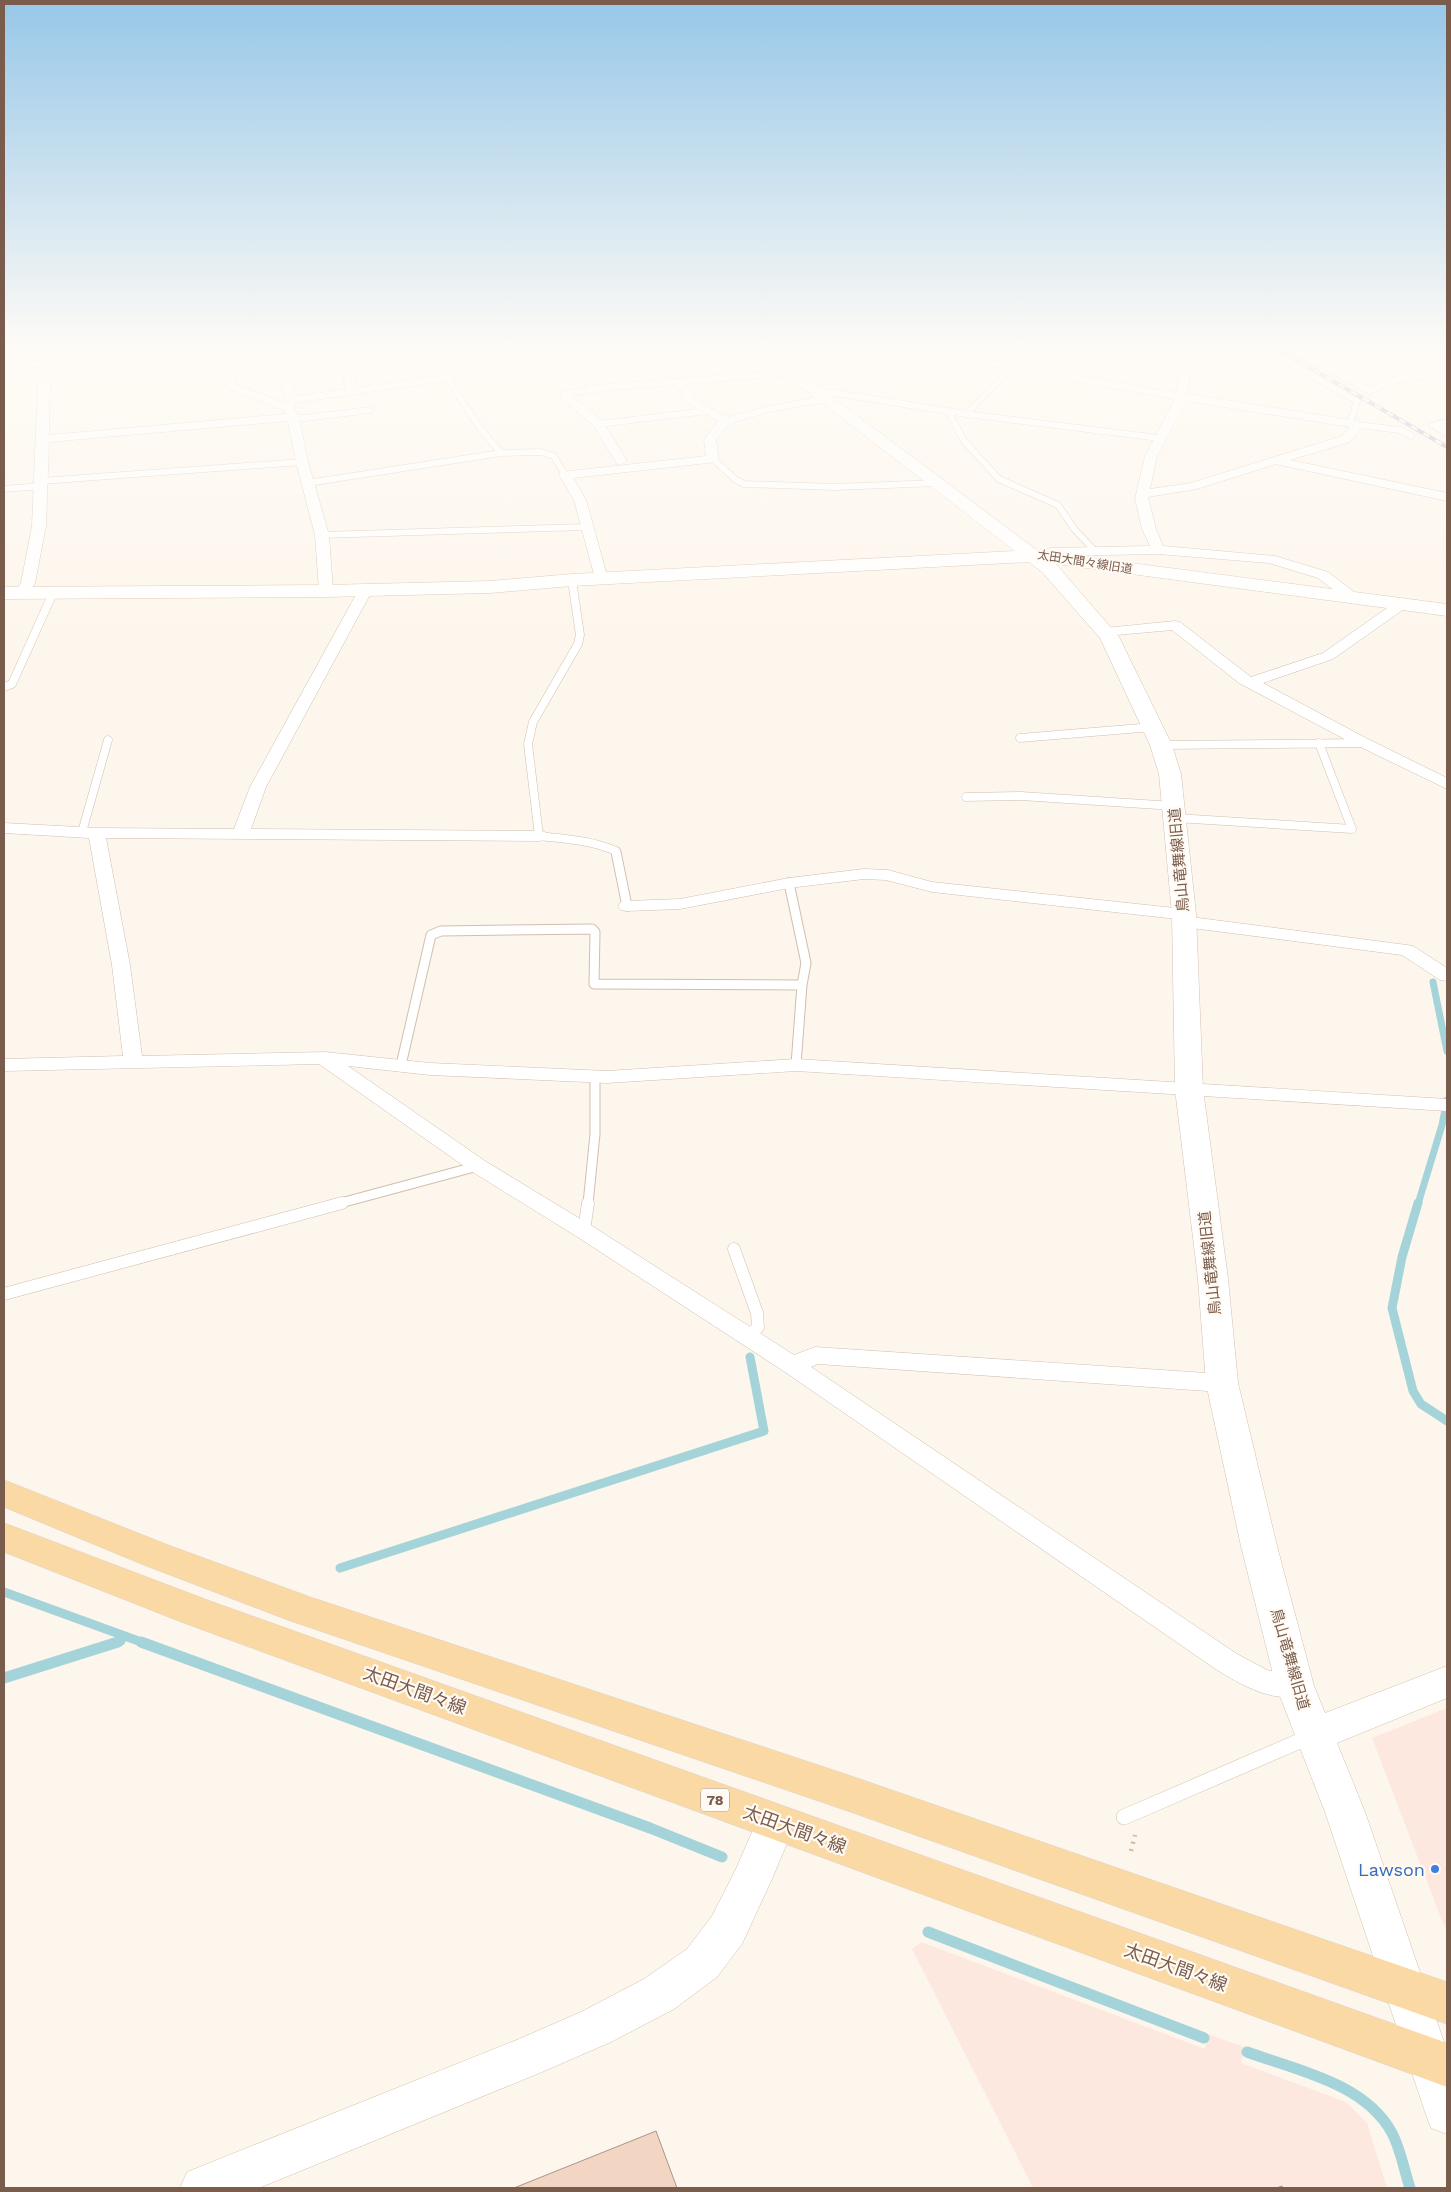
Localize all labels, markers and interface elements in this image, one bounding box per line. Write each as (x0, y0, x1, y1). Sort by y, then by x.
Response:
street label: 太田大間々線旧道 (1036, 548, 1134, 576)
street label: 鳥山竜舞線旧道 (1165, 807, 1193, 913)
street label: 鳥山竜舞線旧道 (1196, 1210, 1224, 1316)
street label: 鳥山竜舞線旧道 (1267, 1606, 1313, 1712)
street label: 太田大間々線 (361, 1662, 469, 1718)
road number: 78 (701, 1788, 729, 1812)
street label: 太田大間々線 (741, 1801, 849, 1857)
place label: Lawson (1358, 1859, 1425, 1880)
marker: Lawson (1429, 1863, 1441, 1875)
street label: 太田大間々線 (1122, 1939, 1230, 1995)

